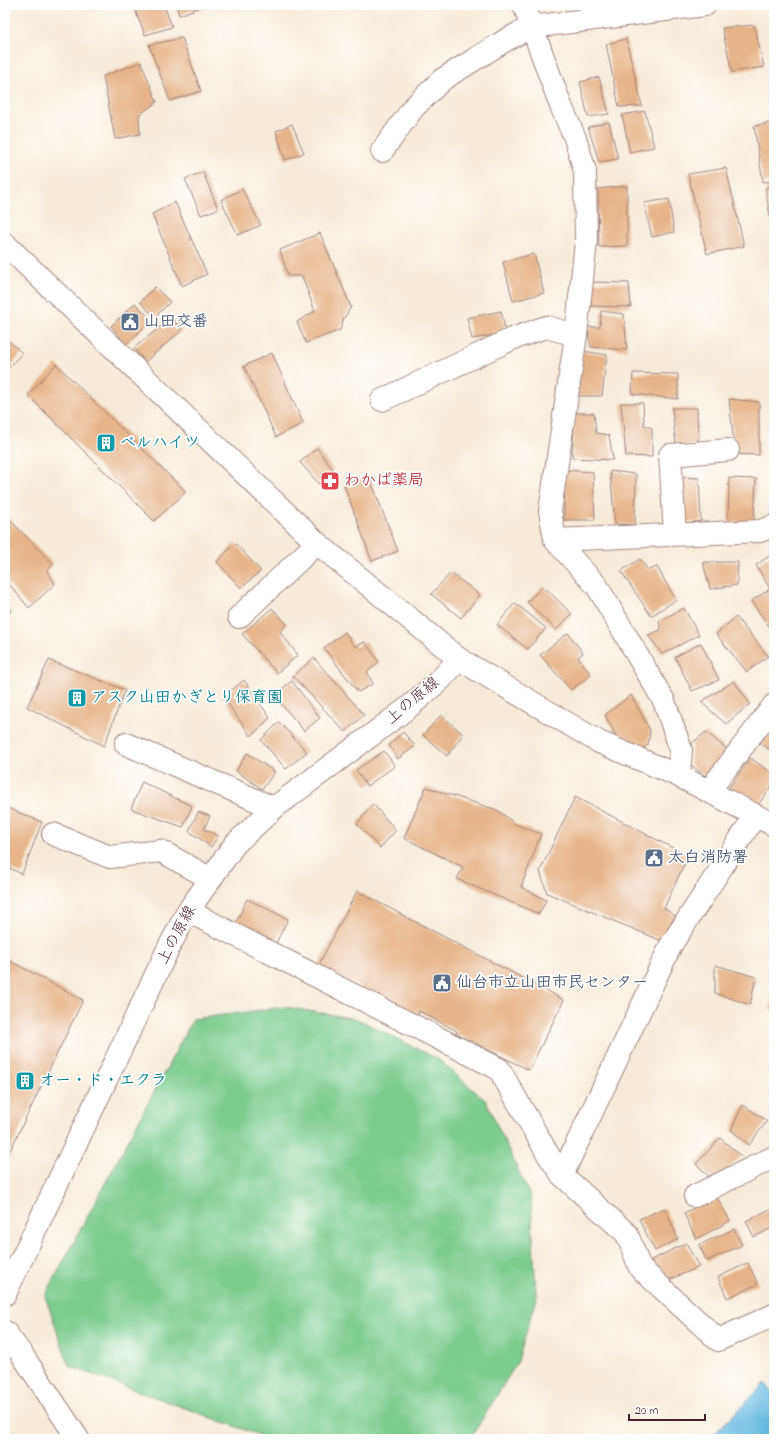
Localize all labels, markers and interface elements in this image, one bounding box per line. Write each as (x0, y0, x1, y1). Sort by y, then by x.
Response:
place label: 山田交番 (144, 310, 208, 334)
public building icon: 山田交番 (119, 311, 141, 333)
place label: ベルハイツ (120, 431, 200, 455)
building icon: ベルハイツ (95, 432, 117, 454)
place label: わかば薬局 (344, 469, 424, 493)
pharmacy icon: わかば薬局 (319, 470, 341, 492)
street label: 上の原線 (381, 671, 445, 731)
place label: アスク山田かぎとり保育園 (91, 686, 283, 710)
building icon: アスク山田かぎとり保育園 (66, 687, 88, 709)
place label: 太白消防署 (668, 846, 748, 870)
public building icon: 太白消防署 (643, 847, 665, 869)
street label: 上の原線 (151, 901, 203, 969)
place label: 仙台市立山田市民センター (456, 971, 648, 995)
public building icon: 仙台市立山田市民センター (431, 972, 453, 994)
place label: オー・ド・エクラ (39, 1069, 167, 1093)
building icon: オー・ド・エクラ (14, 1070, 36, 1092)
scale bar (629, 1396, 705, 1422)
text: 20 m (635, 1402, 658, 1420)

